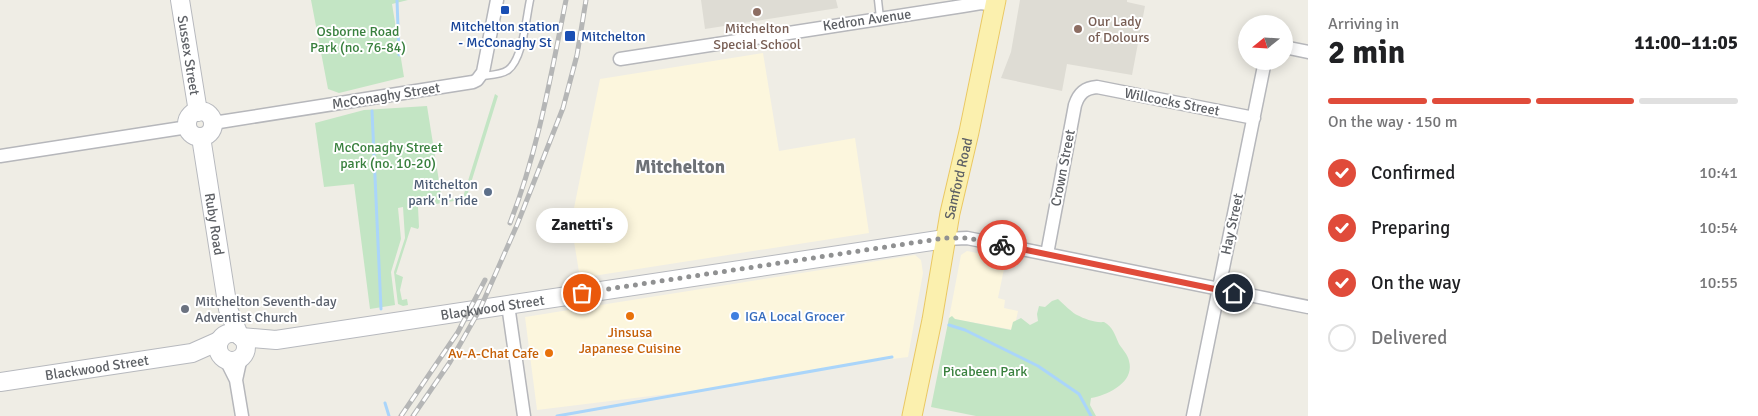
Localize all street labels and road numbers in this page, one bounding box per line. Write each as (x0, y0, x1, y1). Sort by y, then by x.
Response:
street label: Kedron Avenue (822, 5, 912, 35)
street label: Sussex Street (174, 14, 204, 97)
street label: McConaghy Street (331, 79, 441, 113)
street label: Willcocks Street (1123, 84, 1221, 120)
street label: Crown Street (1047, 128, 1079, 208)
street label: Samford Road (941, 136, 976, 221)
street label: Ruby Road (201, 192, 228, 256)
street label: Hay Street (1217, 192, 1247, 256)
street label: Blackwood Street (439, 291, 546, 324)
street label: Blackwood Street (44, 351, 150, 384)

